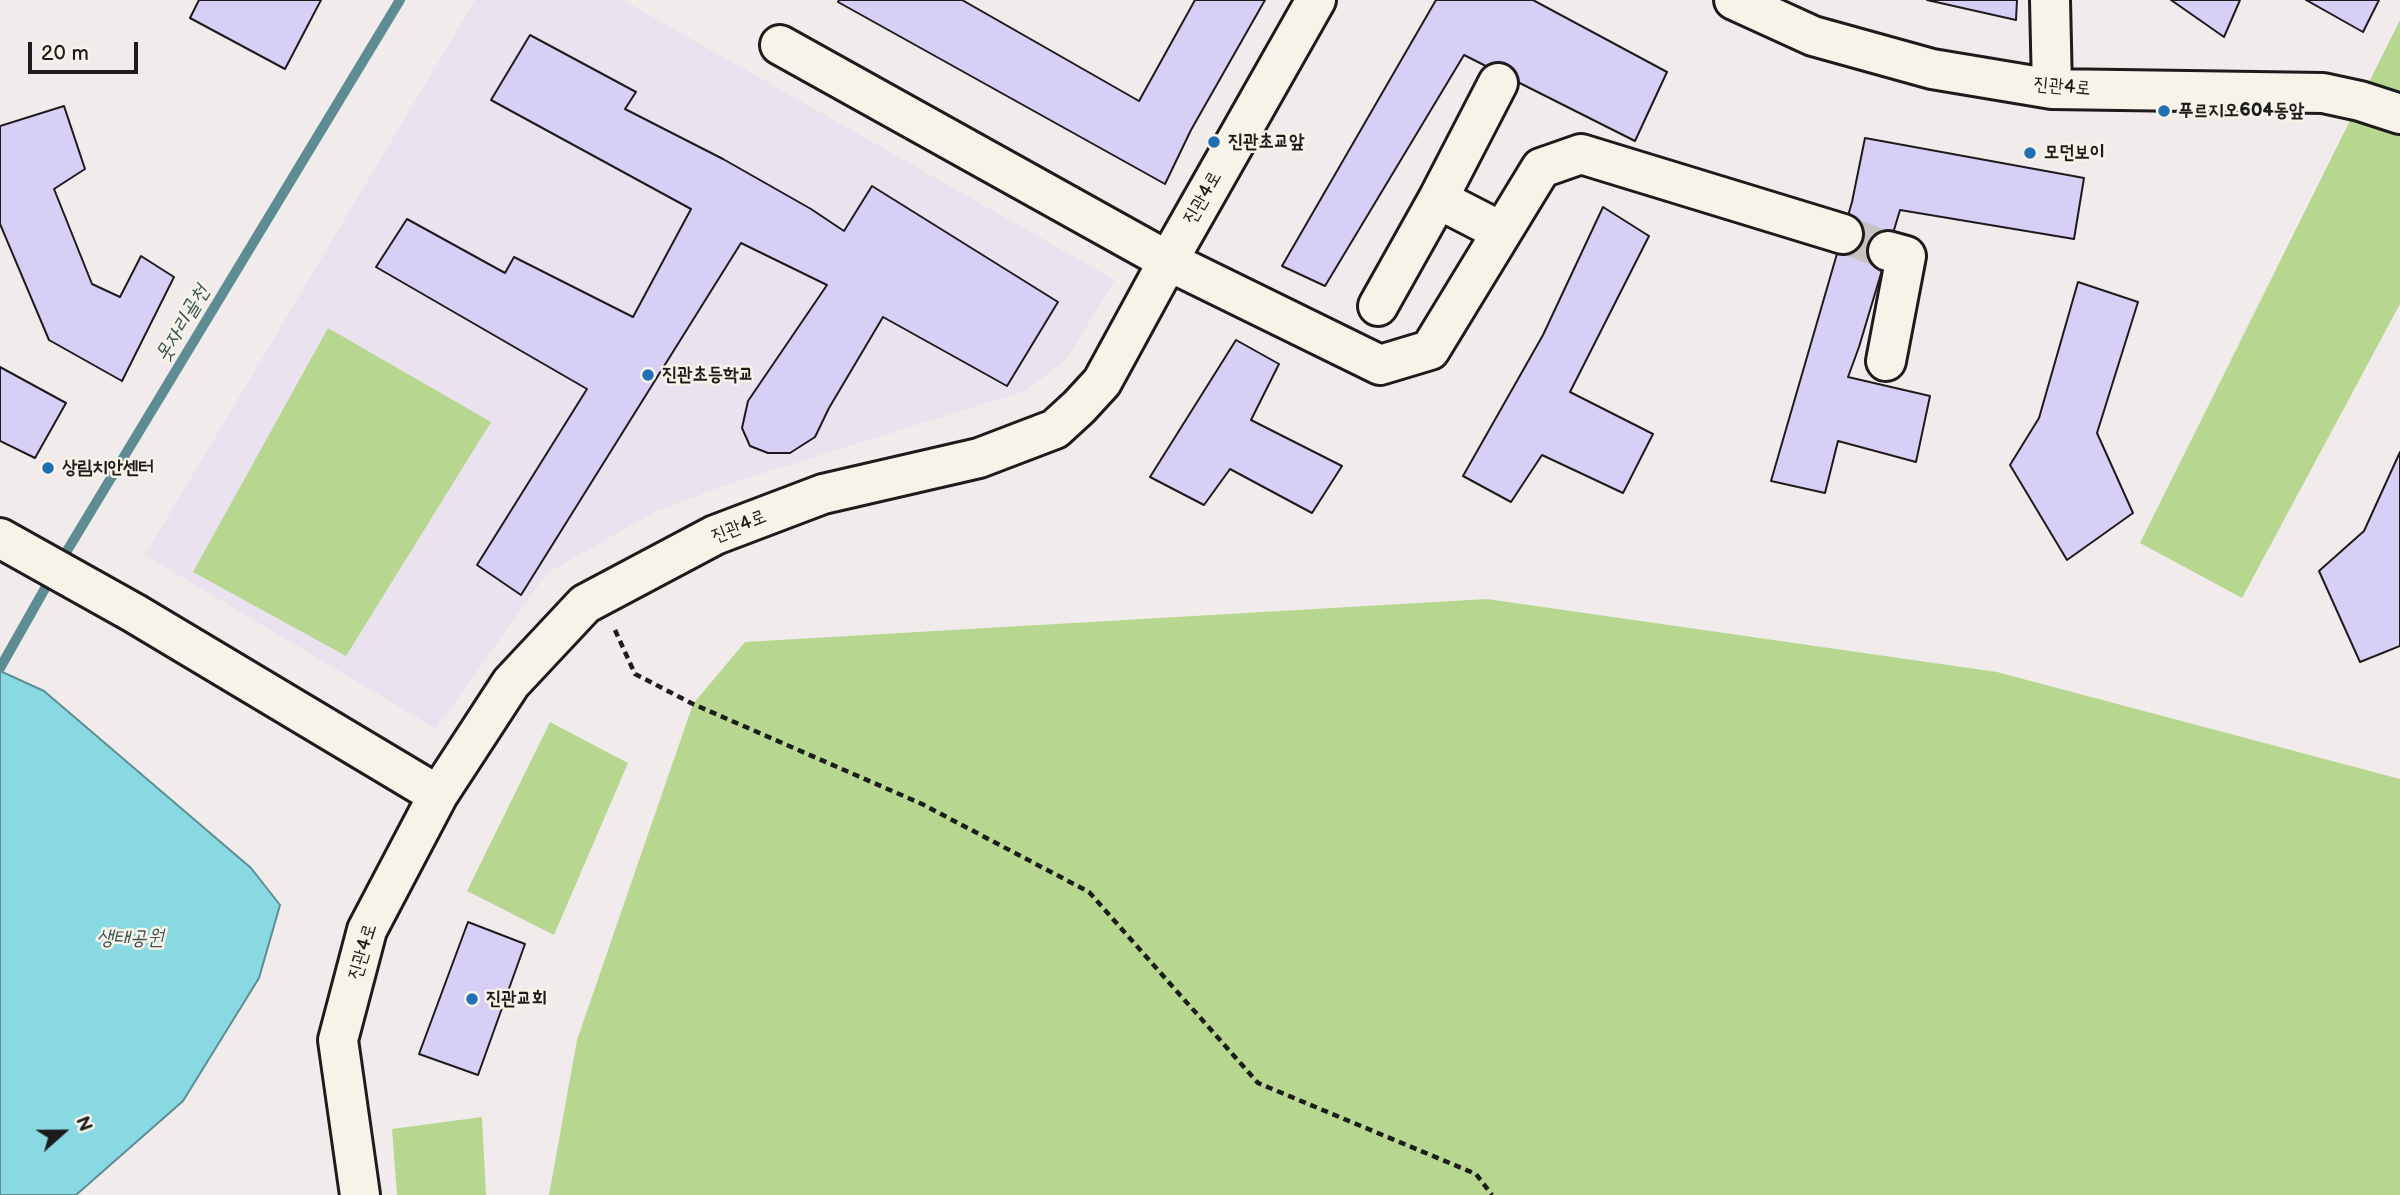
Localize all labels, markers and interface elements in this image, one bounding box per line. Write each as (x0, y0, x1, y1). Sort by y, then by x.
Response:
scale bar (32, 28, 142, 72)
text: 20 m (41, 41, 89, 66)
street label: 진관4로 (2032, 73, 2092, 101)
place label: 푸르지오604동앞 (2178, 100, 2304, 122)
marker: 푸르지오604동앞 (2156, 103, 2172, 119)
place label: 진관초교앞 (1228, 131, 1304, 153)
marker: 진관초교앞 (1206, 134, 1222, 150)
place label: 모던보이 (2044, 142, 2105, 164)
marker: 모던보이 (2022, 145, 2038, 161)
street label: 진관4로 (1179, 167, 1227, 229)
water label: 못자리골천 (150, 281, 216, 367)
place label: 진관초등학교 (662, 364, 754, 386)
marker: 진관초등학교 (640, 367, 656, 383)
place label: 상림치안센터 (62, 457, 154, 479)
marker: 상림치안센터 (40, 460, 56, 476)
street label: 진관4로 (708, 506, 770, 548)
street label: 진관4로 (344, 921, 382, 983)
water label: 생태공원 (96, 926, 164, 952)
place label: 진관교회 (486, 988, 547, 1010)
marker: 진관교회 (464, 991, 480, 1007)
north arrow (28, 1097, 98, 1167)
text: N (70, 1114, 96, 1135)

